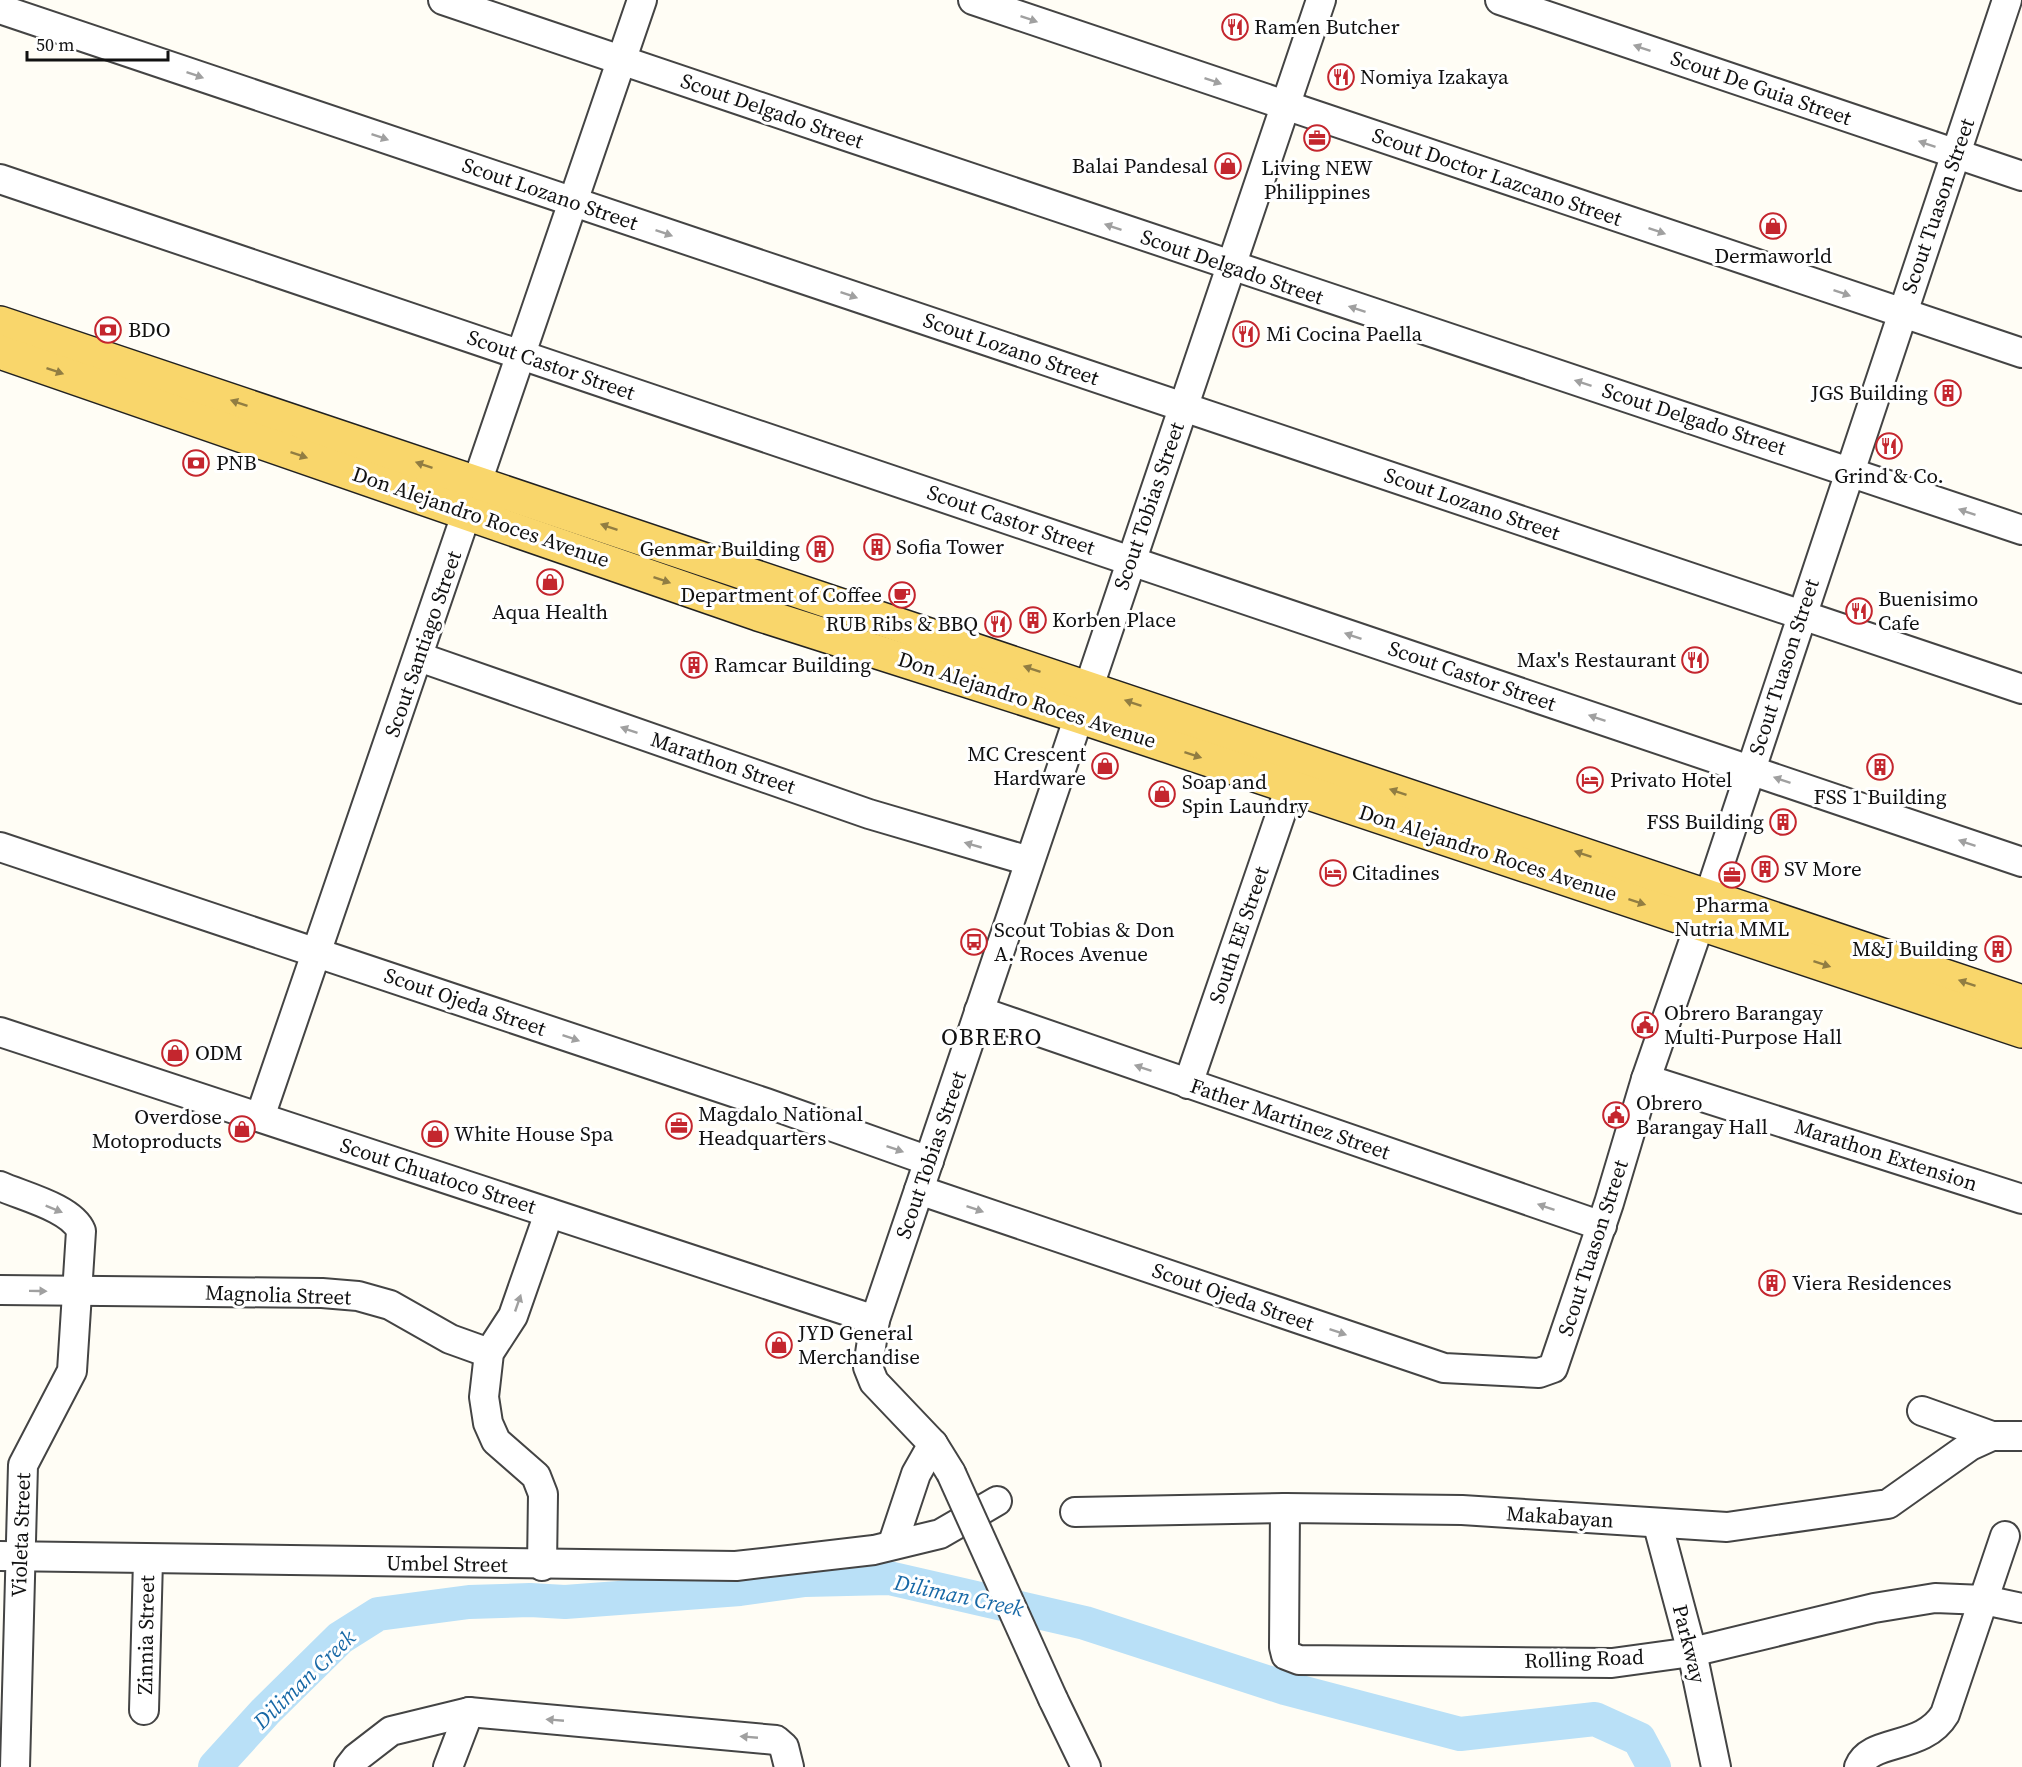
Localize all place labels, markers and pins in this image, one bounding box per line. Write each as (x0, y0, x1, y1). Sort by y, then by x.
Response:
restaurant icon: Ramen Butcher (1220, 12, 1250, 42)
place label: Ramen Butcher (1254, 12, 1400, 41)
restaurant icon: Nomiya Izakaya (1326, 62, 1356, 92)
place label: Nomiya Izakaya (1360, 62, 1509, 91)
office icon: Living NEW Philippines (1302, 123, 1332, 153)
place label: Balai Pandesal (1072, 151, 1208, 180)
shop icon: Balai Pandesal (1213, 151, 1243, 181)
place label: Living NEW Philippines (1261, 153, 1374, 206)
shop icon: Dermaworld (1758, 211, 1788, 241)
place label: Dermaworld (1714, 241, 1832, 270)
bank icon: BDO (93, 315, 123, 345)
place label: BDO (128, 315, 171, 344)
restaurant icon: Mi Cocina Paella (1231, 319, 1261, 349)
place label: Mi Cocina Paella (1266, 319, 1423, 348)
place label: JGS Building (1810, 378, 1928, 407)
building icon: JGS Building (1933, 378, 1963, 408)
restaurant icon: Grind & Co. (1874, 431, 1904, 461)
bank icon: PNB (181, 448, 211, 478)
place label: PNB (216, 448, 257, 477)
place label: Grind & Co. (1834, 461, 1944, 490)
building icon: Sofia Tower (862, 532, 892, 562)
place label: Sofia Tower (896, 532, 1004, 561)
place label: Genmar Building (640, 534, 800, 563)
building icon: Genmar Building (805, 534, 835, 564)
shop icon: Aqua Health (535, 567, 565, 597)
place label: Department of Coffee (680, 580, 882, 609)
cafe icon: Department of Coffee (887, 580, 917, 610)
place label: Buenisimo Cafe (1878, 584, 1978, 637)
restaurant icon: Buenisimo Cafe (1844, 596, 1874, 626)
place label: Aqua Health (492, 597, 608, 626)
building icon: Korben Place (1018, 605, 1048, 635)
place label: Korben Place (1052, 605, 1176, 634)
place label: RUB Ribs & BBQ (825, 609, 978, 638)
restaurant icon: RUB Ribs & BBQ (983, 609, 1013, 639)
place label: Max's Restaurant (1517, 645, 1676, 674)
restaurant icon: Max's Restaurant (1680, 645, 1710, 675)
building icon: Ramcar Building (679, 650, 709, 680)
place label: Ramcar Building (714, 650, 871, 679)
place label: MC Crescent Hardware (967, 739, 1086, 792)
shop icon: MC Crescent Hardware (1090, 751, 1120, 781)
building icon: FSS 1 Building (1865, 752, 1895, 782)
hotel icon: Privato Hotel (1575, 765, 1605, 795)
place label: Privato Hotel (1610, 765, 1732, 794)
place label: Soap and Spin Laundry (1182, 767, 1309, 820)
shop icon: Soap and Spin Laundry (1147, 779, 1177, 809)
place label: FSS 1 Building (1813, 782, 1947, 811)
place label: FSS Building (1646, 807, 1764, 836)
building icon: FSS Building (1768, 807, 1798, 837)
building icon: SV More (1750, 854, 1780, 884)
place label: SV More (1784, 854, 1862, 883)
hotel icon: Citadines (1318, 858, 1348, 888)
place label: Citadines (1352, 858, 1440, 887)
office icon: Pharma Nutria MML (1717, 860, 1747, 890)
place label: Pharma Nutria MML (1674, 890, 1790, 943)
place label: Scout Tobias & Don A. Roces Avenue (994, 915, 1175, 968)
bus stop icon: Scout Tobias & Don A. Roces Avenue (959, 927, 989, 957)
place label: M&J Building (1852, 934, 1978, 963)
building icon: M&J Building (1983, 934, 2013, 964)
place label: Obrero Barangay Multi-Purpose Hall (1664, 998, 1842, 1051)
public building icon: Obrero Barangay Multi-Purpose Hall (1630, 1010, 1660, 1040)
shop icon: ODM (160, 1038, 190, 1068)
place label: ODM (195, 1038, 243, 1067)
place label: Obrero Barangay Hall (1636, 1088, 1768, 1141)
place label: Magdalo National Headquarters (698, 1099, 863, 1152)
public building icon: Obrero Barangay Hall (1601, 1100, 1631, 1130)
place label: Overdose Motoproducts (92, 1102, 222, 1155)
office icon: Magdalo National Headquarters (664, 1111, 694, 1141)
shop icon: Overdose Motoproducts (227, 1114, 257, 1144)
shop icon: White House Spa (420, 1119, 450, 1149)
place label: White House Spa (454, 1119, 614, 1148)
building icon: Viera Residences (1757, 1268, 1787, 1298)
place label: Viera Residences (1792, 1268, 1952, 1297)
place label: JYD General Merchandise (797, 1318, 920, 1371)
shop icon: JYD General Merchandise (764, 1330, 794, 1360)

